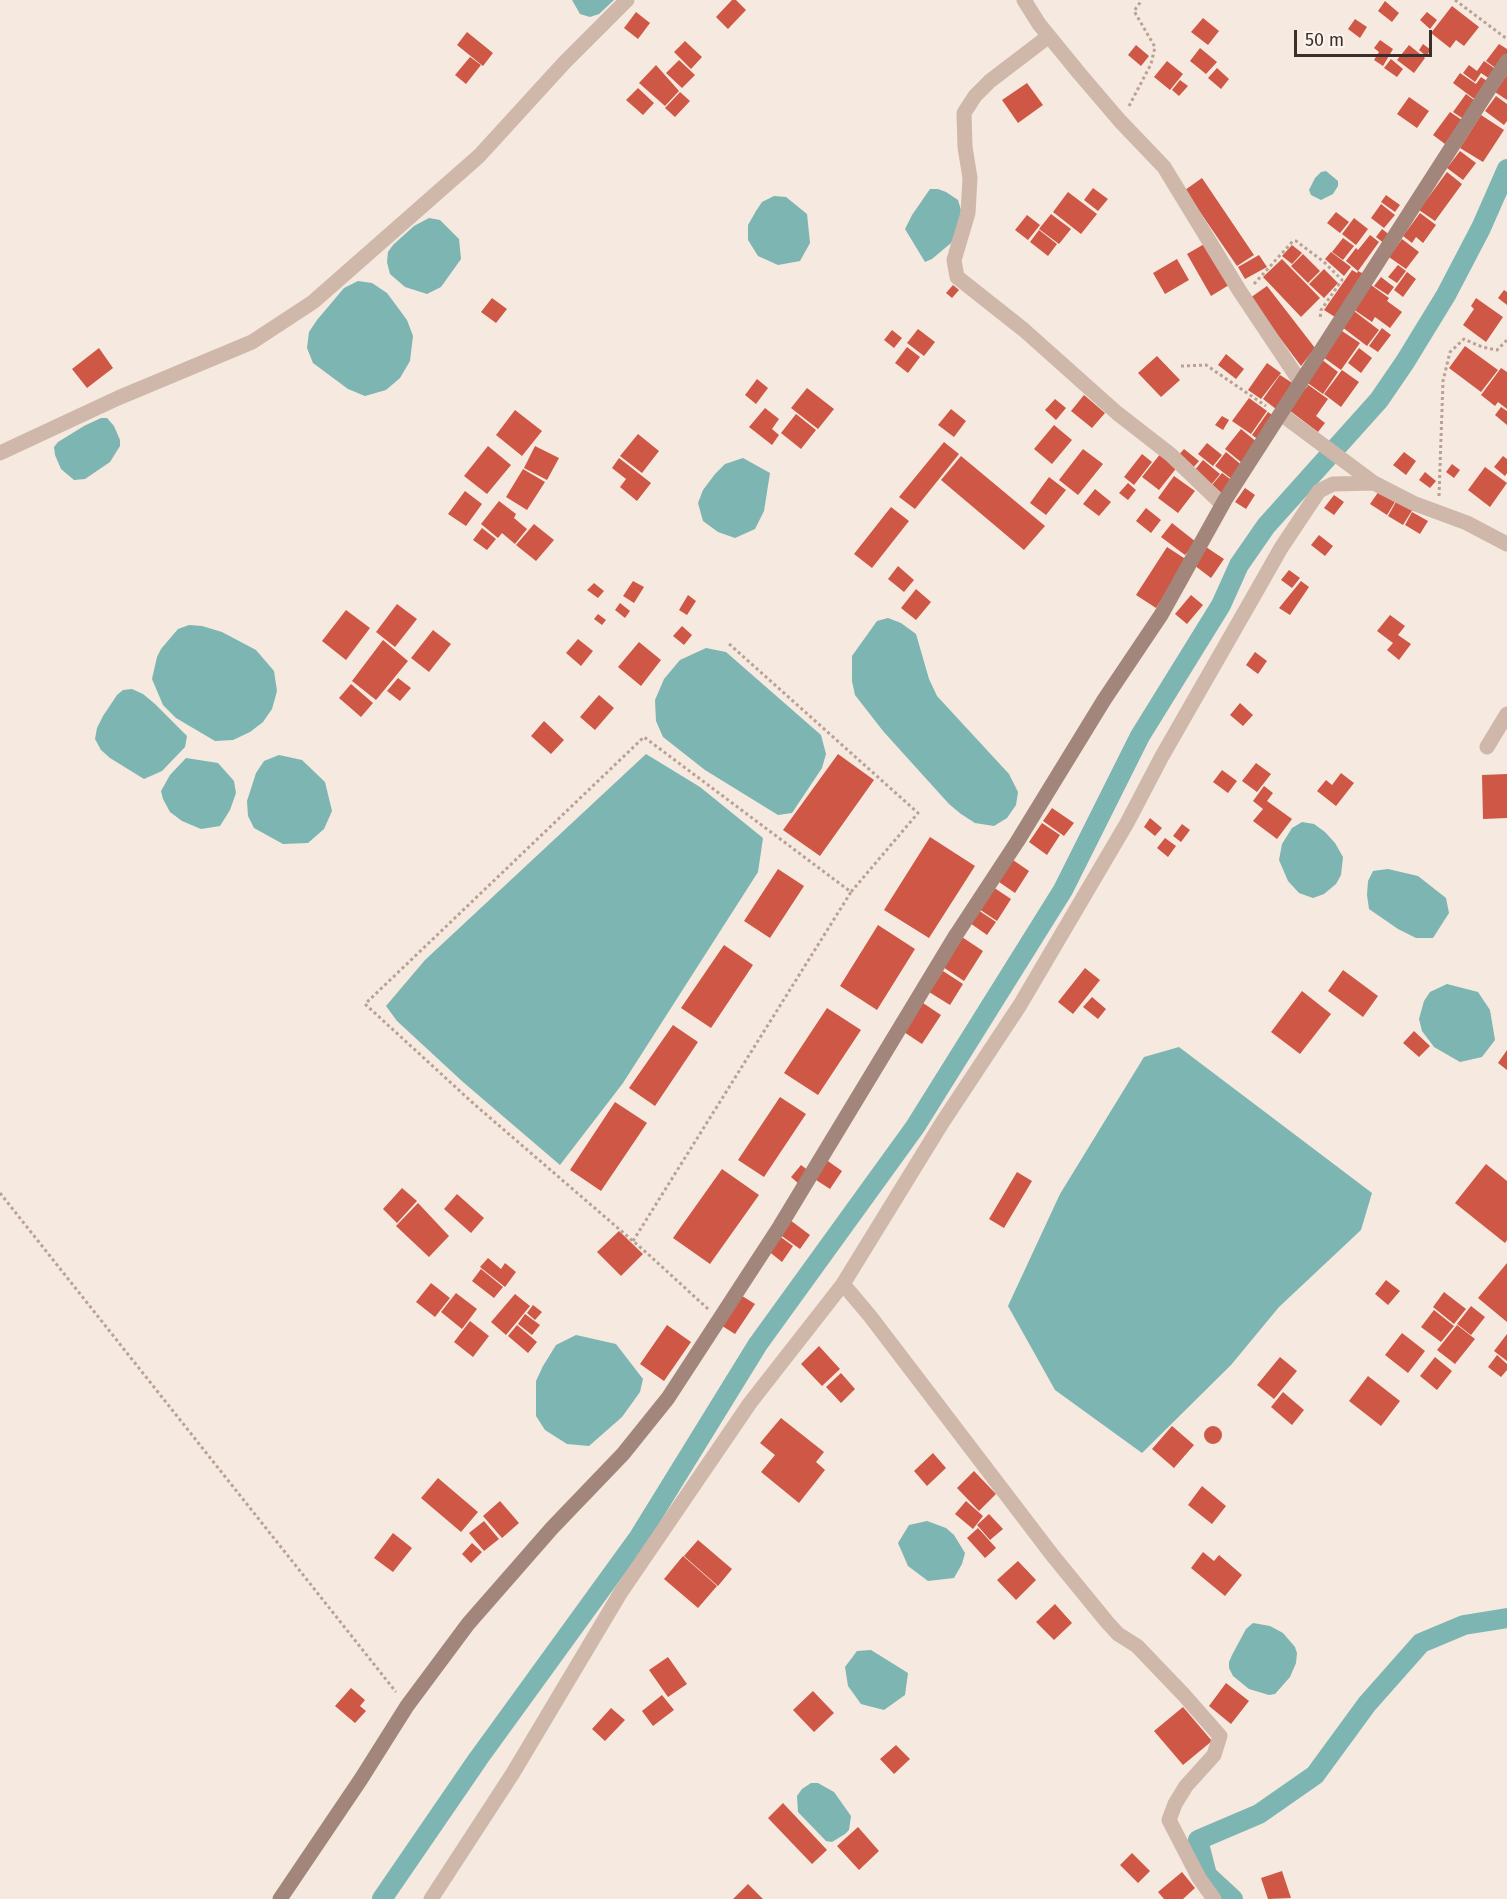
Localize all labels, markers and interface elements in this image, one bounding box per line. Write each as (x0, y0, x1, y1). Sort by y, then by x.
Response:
scale bar (1297, 18, 1435, 56)
text: 50 m (1305, 29, 1344, 51)

